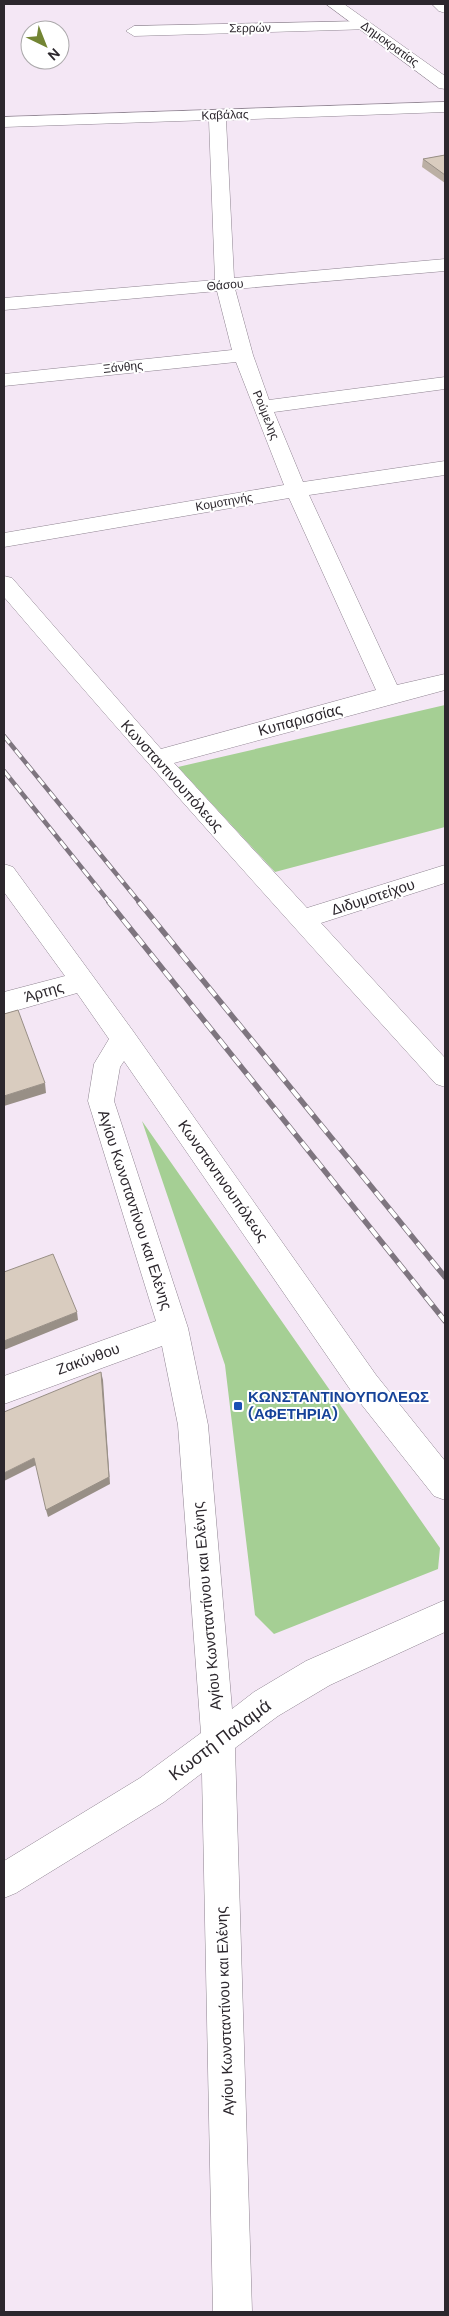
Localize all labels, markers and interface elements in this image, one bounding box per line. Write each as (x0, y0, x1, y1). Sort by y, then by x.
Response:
street label: Δημοκρατίας (358, 17, 422, 71)
north arrow (20, 20, 70, 70)
street label: Σερρών (229, 20, 271, 36)
text: N (44, 44, 64, 65)
street label: Καβάλας (201, 106, 249, 124)
street label: Θάσου (206, 275, 244, 295)
street label: Ξάνθης (102, 357, 144, 377)
street label: Ρούμελης (249, 388, 283, 442)
street label: Κομοτηνής (194, 489, 254, 515)
street label: Κυπαρισσίας (256, 699, 344, 741)
street label: Κωνσταντινουπόλεως (116, 716, 228, 836)
street label: Διδυμοτείχου (329, 874, 417, 920)
street label: Άρτης (22, 977, 66, 1007)
street label: Αγίου Κωνσταντίνου και Ελένης (93, 1107, 177, 1313)
street label: Κωνσταντινουπόλεως (173, 1116, 273, 1246)
street label: Ζακύνθου (54, 1338, 122, 1380)
place label: ΚΩΝΣΤΑΝΤΙΝΟΥΠΟΛΕΩΣ (ΑΦΕΤΗΡΙΑ) (248, 1387, 429, 1424)
marker: ΚΩΝΣΤΑΝΤΙΝΟΥΠΟΛΕΩΣ (ΑΦΕΤΗΡΙΑ) (232, 1400, 244, 1412)
street label: Αγίου Κωνσταντίνου και Ελένης (188, 1501, 226, 1711)
street label: Κωστή Παλαμά (164, 1694, 276, 1786)
street label: Αγίου Κωνσταντίνου και Ελένης (211, 1906, 239, 2116)

